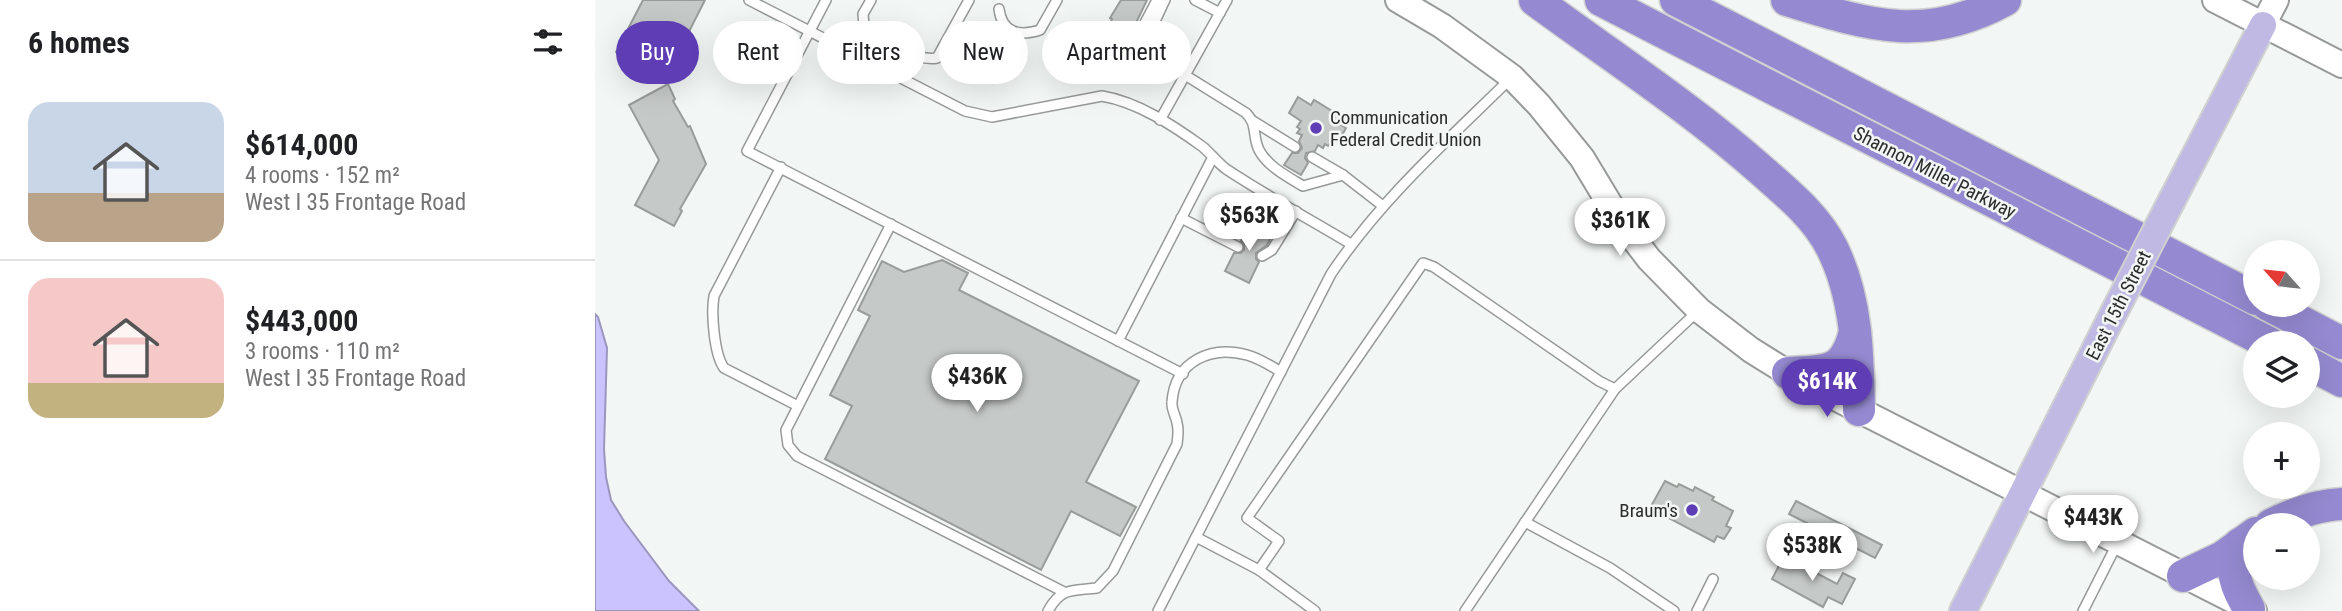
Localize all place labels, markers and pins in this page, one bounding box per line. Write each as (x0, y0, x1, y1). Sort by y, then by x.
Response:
place label: Communication Federal Credit Union (1330, 106, 1481, 151)
marker: Communication Federal Credit Union (1308, 120, 1324, 136)
pin: $563K (1200, 194, 1298, 253)
pin: $361K (1571, 198, 1669, 258)
pin: $436K (928, 354, 1026, 414)
pin: $614K (1778, 360, 1876, 419)
pin: $443K (2044, 496, 2142, 555)
place label: Braum's (1619, 499, 1678, 522)
marker: Braum's (1684, 502, 1700, 518)
pin: $538K (1763, 524, 1861, 583)

